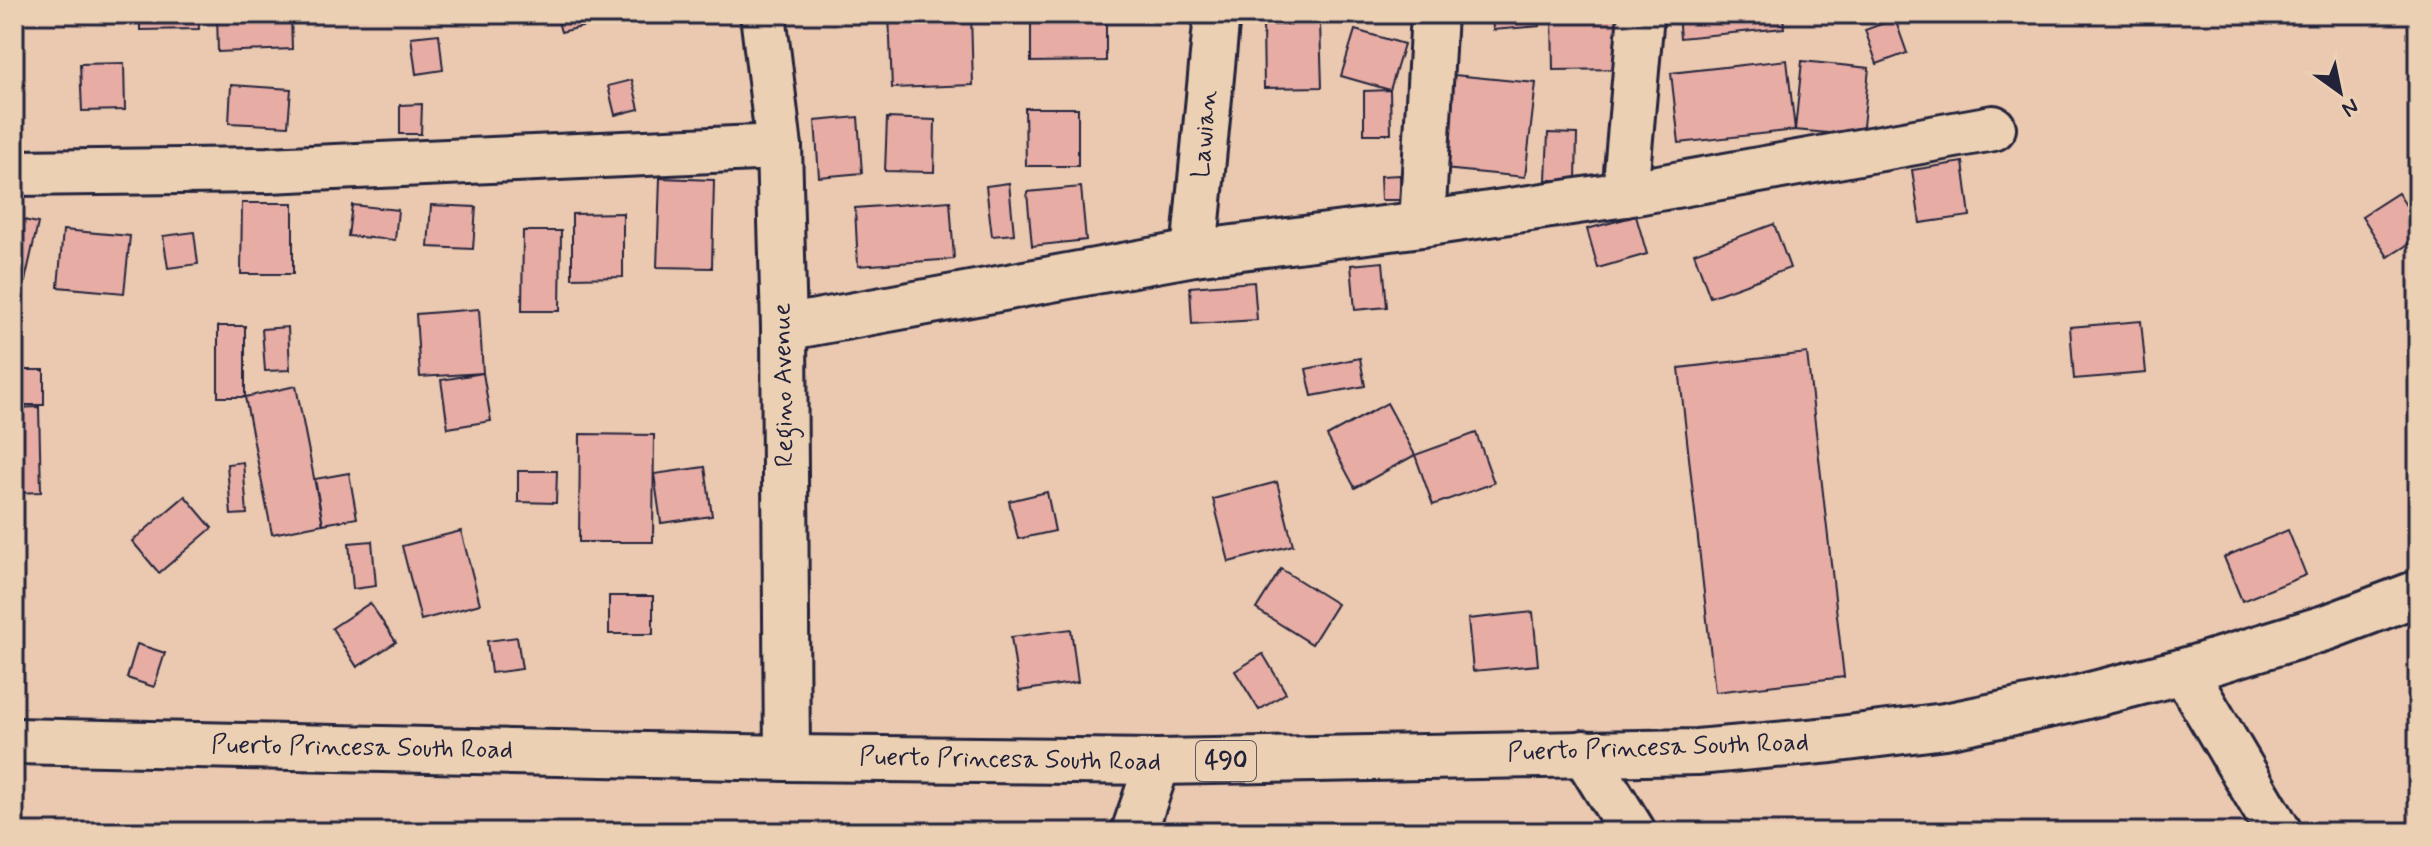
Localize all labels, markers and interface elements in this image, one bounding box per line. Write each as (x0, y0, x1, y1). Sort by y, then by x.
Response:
north arrow (2300, 52, 2380, 132)
street label: Lawian (1184, 89, 1226, 179)
text: N (2336, 91, 2364, 123)
street label: Regino Avenue (766, 302, 805, 467)
street label: Puerto Princesa South Road (1507, 726, 1809, 770)
street label: Puerto Princesa South Road (211, 728, 513, 768)
street label: Puerto Princesa South Road (859, 740, 1161, 780)
road number: 490 (1196, 741, 1256, 781)

